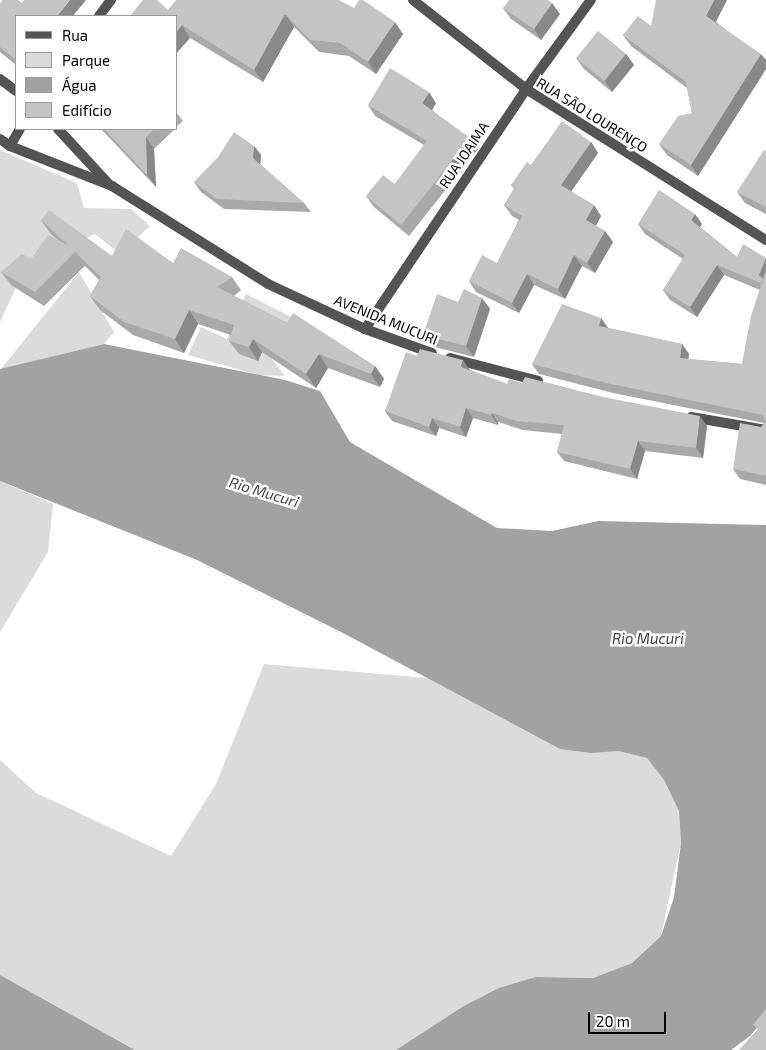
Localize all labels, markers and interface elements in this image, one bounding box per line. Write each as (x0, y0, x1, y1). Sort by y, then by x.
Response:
legend (15, 15, 178, 130)
text: Rua (62, 26, 88, 44)
text: Parque (62, 51, 110, 69)
street label: RUA SÃO LOURENÇO (533, 74, 651, 156)
text: Água (62, 76, 97, 94)
text: Edifício (62, 101, 112, 119)
street label: RUA JOAIMA (435, 118, 493, 192)
street label: AVENIDA MUCURI (332, 292, 440, 348)
water label: Rio Mucuri (227, 473, 301, 511)
water label: Rio Mucuri (612, 630, 684, 648)
scale bar (591, 1002, 668, 1034)
text: 20 m (596, 1012, 630, 1030)

